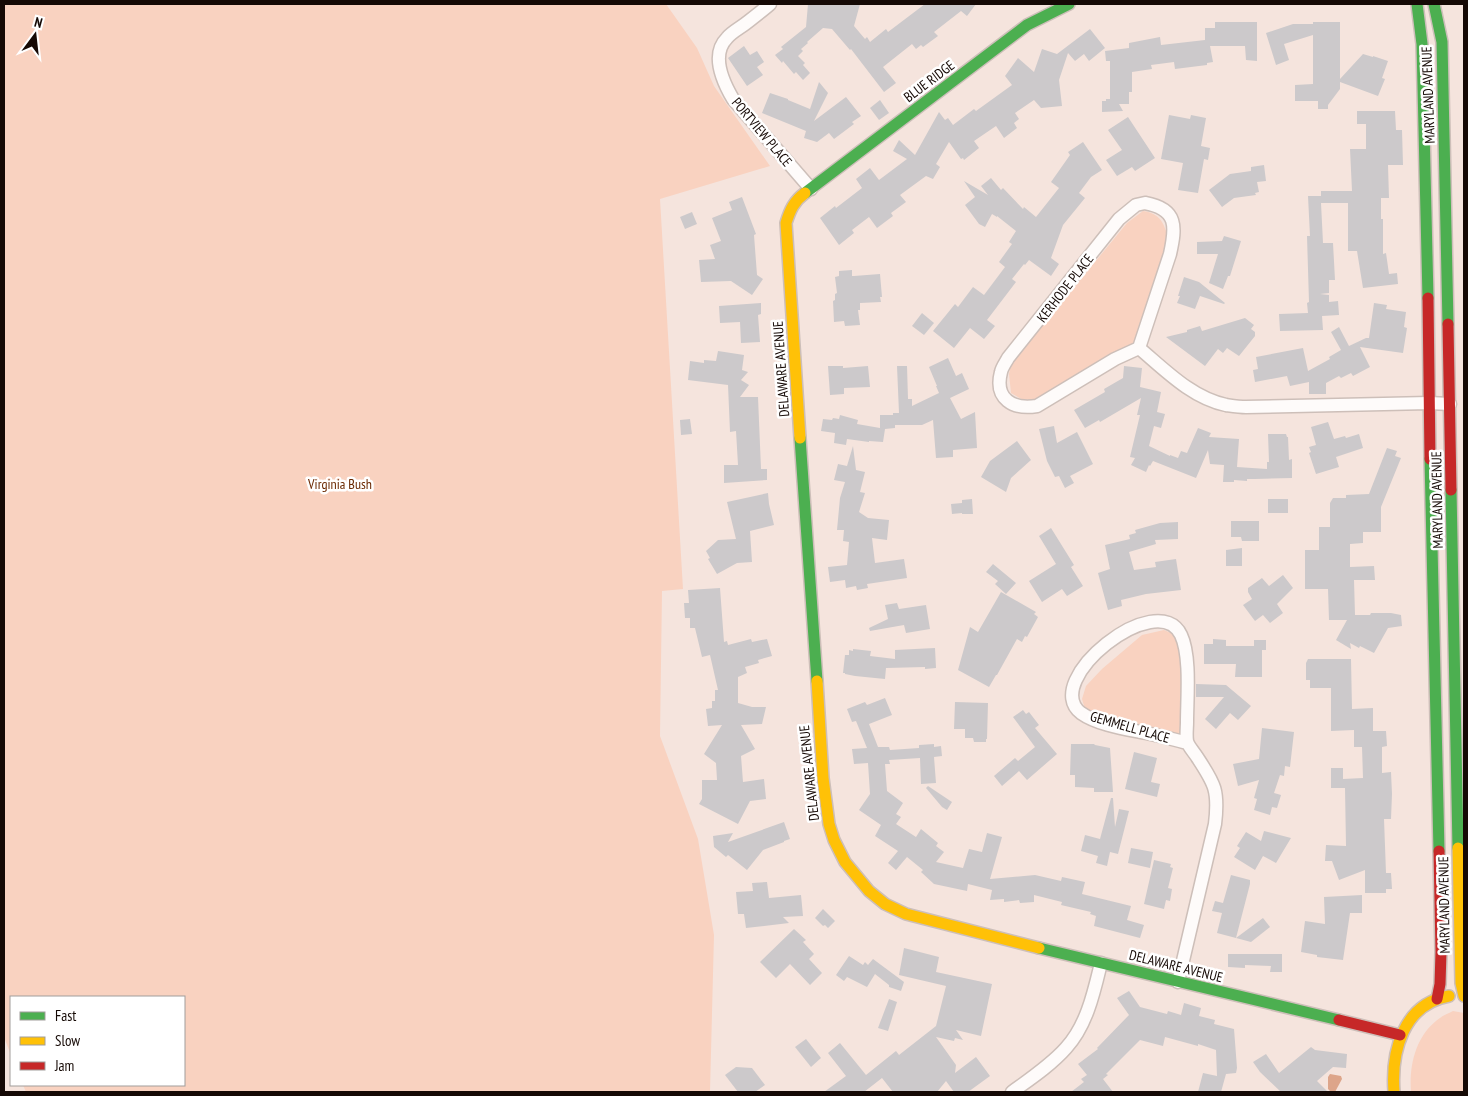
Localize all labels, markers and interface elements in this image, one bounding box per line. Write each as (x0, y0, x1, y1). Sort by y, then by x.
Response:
north arrow (10, 10, 60, 60)
text: N (32, 13, 44, 32)
street label: MARYLAND AVENUE (1417, 46, 1439, 144)
street label: BLUE RIDGE (900, 56, 958, 106)
street label: PORTVIEW PLACE (728, 94, 796, 170)
street label: KERHODE PLACE (1033, 250, 1097, 326)
street label: DELAWARE AVENUE (769, 321, 793, 417)
street label: MARYLAND AVENUE (1427, 451, 1447, 549)
park label: Virginia Bush (307, 475, 372, 493)
street label: GEMMELL PLACE (1088, 707, 1172, 747)
street label: DELAWARE AVENUE (795, 724, 823, 822)
street label: MARYLAND AVENUE (1434, 856, 1454, 954)
street label: DELAWARE AVENUE (1127, 946, 1225, 986)
legend (10, 996, 185, 1086)
text: Fast (55, 1006, 76, 1025)
text: Slow (55, 1031, 80, 1050)
text: Jam (54, 1056, 74, 1075)

